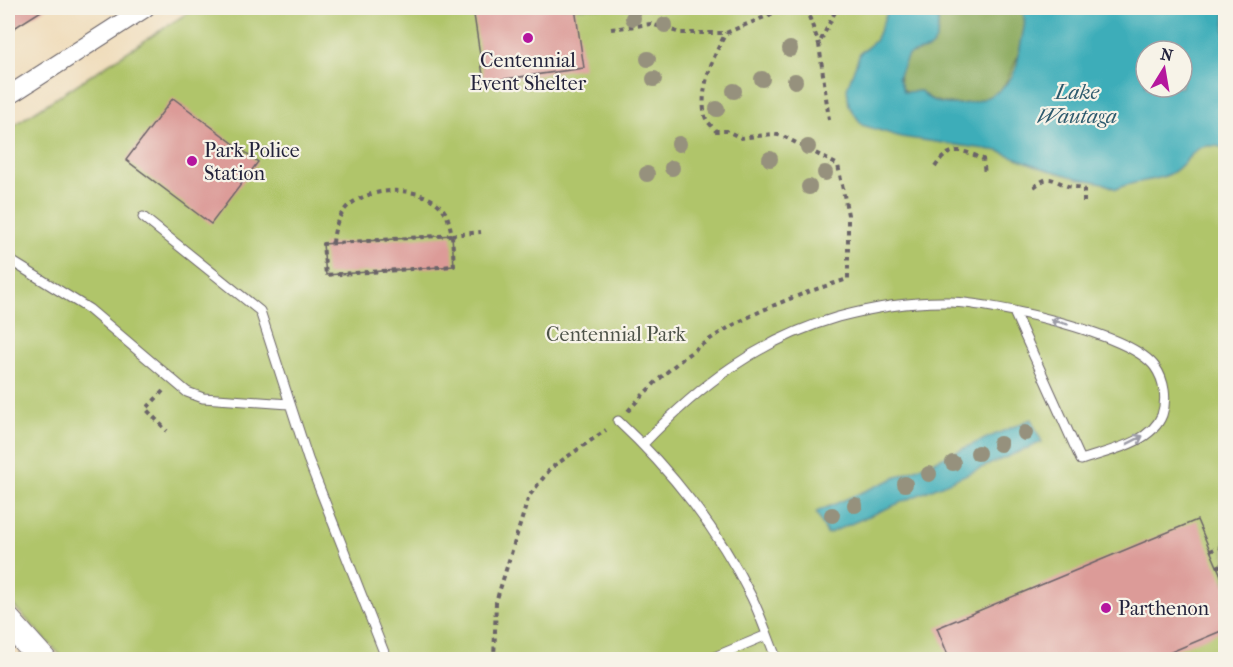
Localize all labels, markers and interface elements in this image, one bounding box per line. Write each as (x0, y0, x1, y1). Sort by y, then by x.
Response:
marker: Centennial Event Shelter (521, 31, 535, 45)
north arrow (1134, 39, 1194, 99)
text: N (1159, 44, 1175, 65)
place label: Centennial Event Shelter (470, 49, 587, 95)
water label: Lake Wautaga (1037, 80, 1117, 128)
place label: Park Police Station (204, 139, 300, 185)
marker: Park Police Station (185, 154, 199, 168)
one-way arrow (1050, 315, 1069, 327)
park label: Centennial Park (546, 323, 687, 346)
one-way arrow (1126, 433, 1144, 445)
place label: Parthenon (1118, 597, 1209, 620)
marker: Parthenon (1099, 601, 1113, 615)

